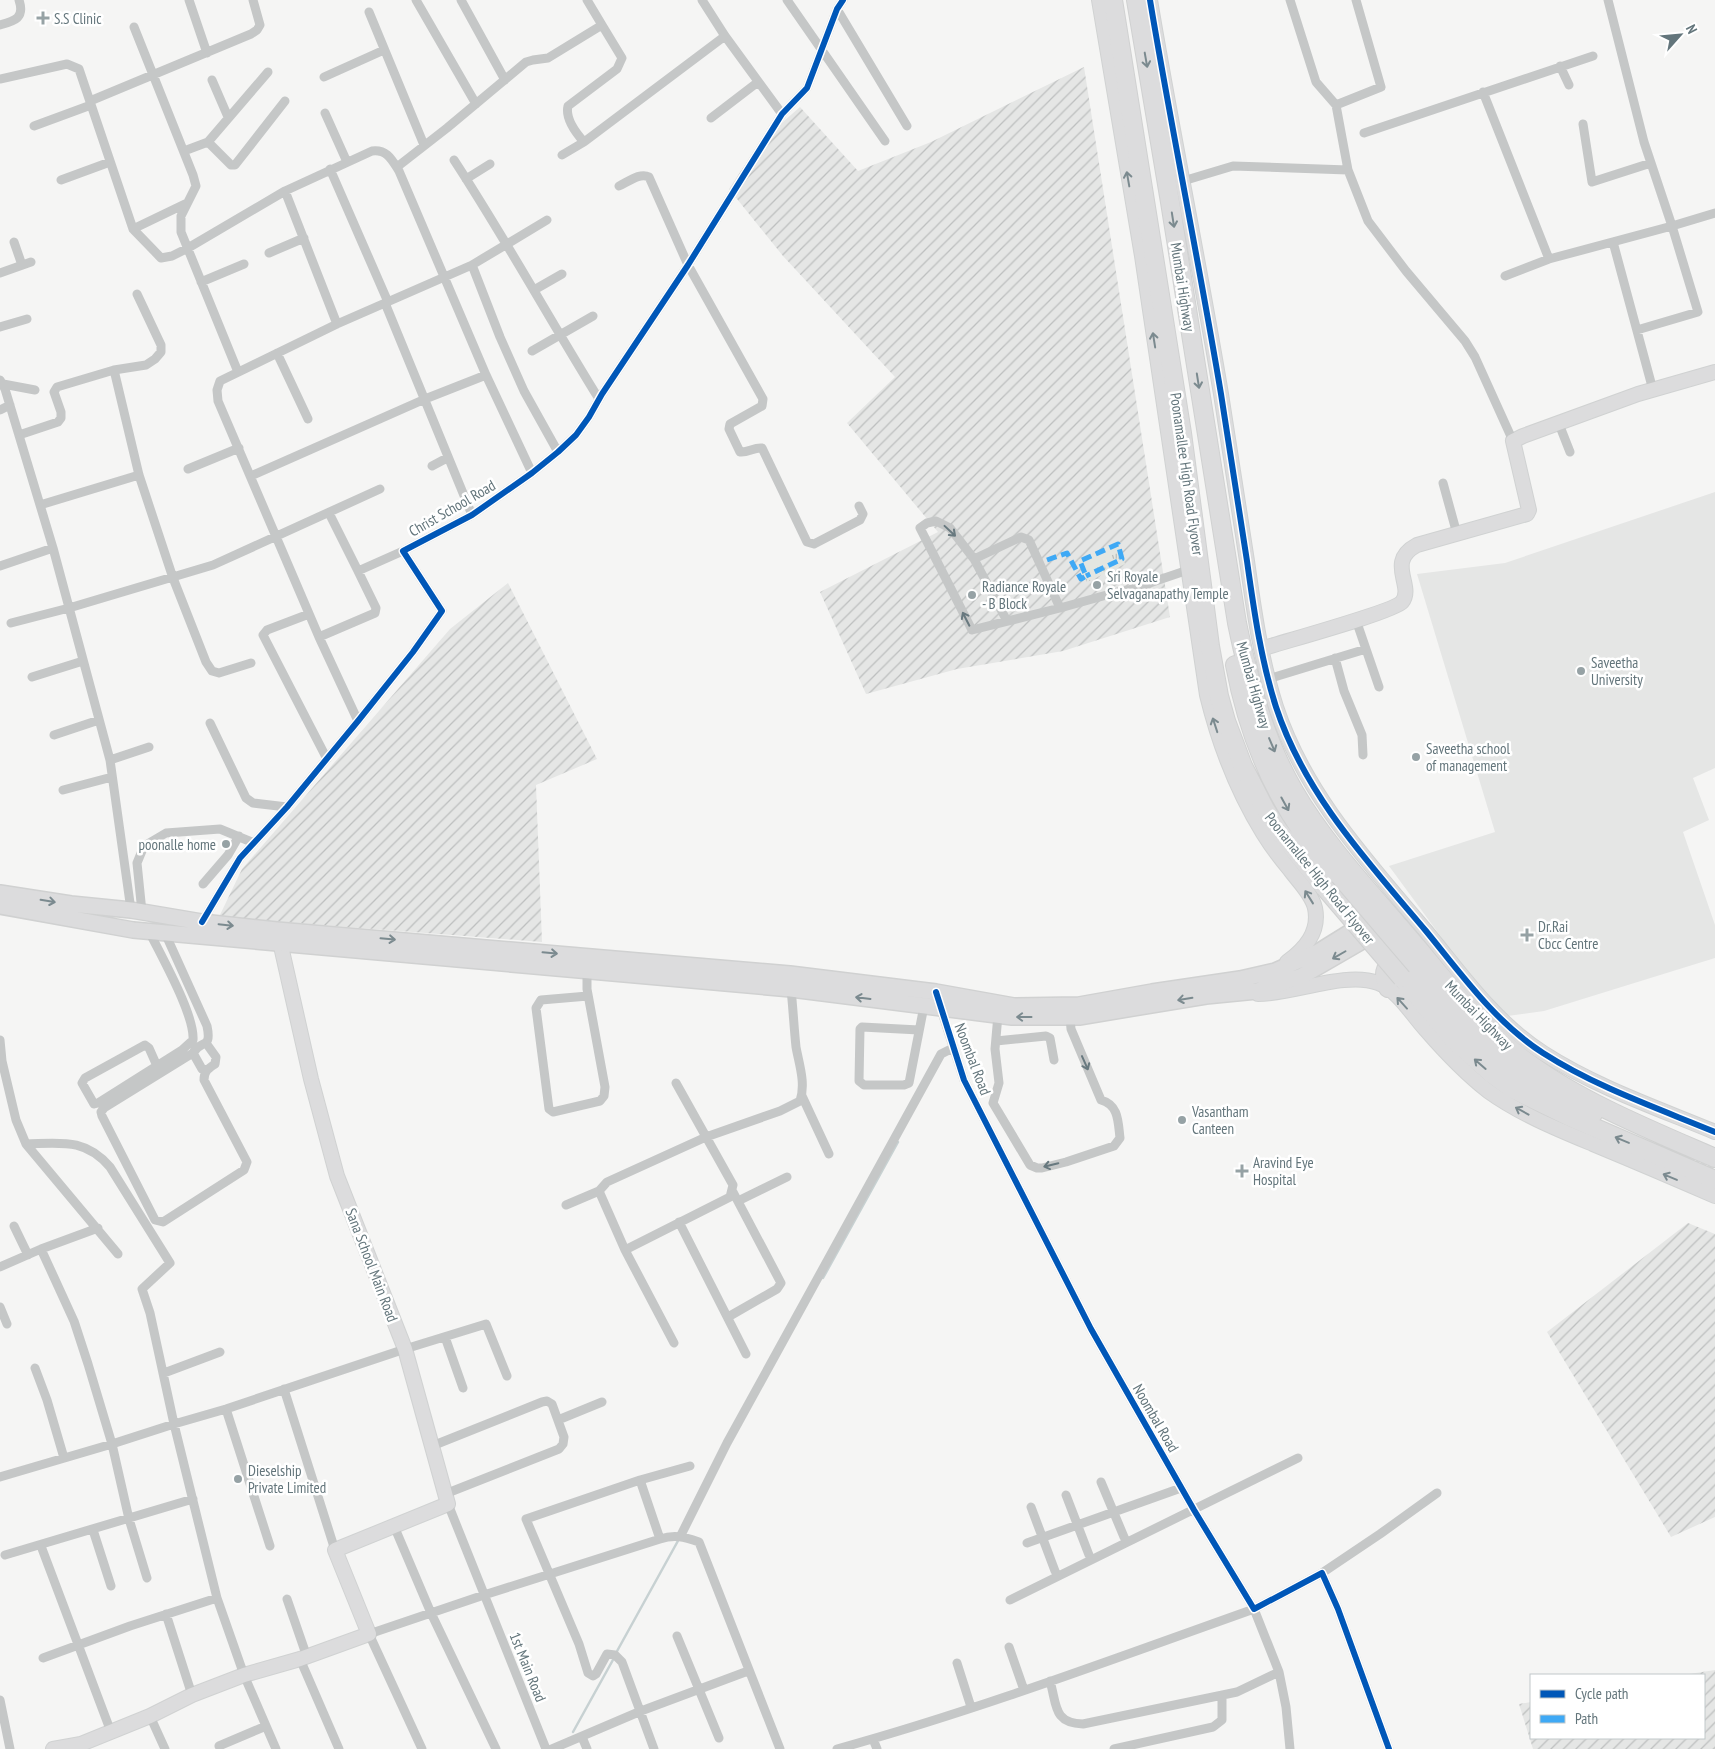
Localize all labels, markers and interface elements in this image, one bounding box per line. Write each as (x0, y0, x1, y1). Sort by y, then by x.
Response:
place label: S.S Clinic (54, 9, 102, 28)
north arrow (1655, 10, 1705, 60)
marker: S.S Clinic (36, 11, 50, 25)
text: N (1682, 22, 1701, 37)
one-way arrow (1141, 51, 1151, 67)
one-way arrow (1123, 172, 1133, 188)
one-way arrow (1168, 212, 1178, 228)
street label: Mumbai Highway (1167, 241, 1199, 333)
one-way arrow (1149, 332, 1159, 348)
one-way arrow (1193, 372, 1203, 388)
street label: Poonamallee High Road Flyover (1166, 391, 1208, 557)
street label: Christ School Road (405, 476, 499, 540)
one-way arrow (944, 525, 957, 537)
place label: Sri Royale Selvaganapathy Temple (1107, 567, 1229, 603)
place label: Radiance Royale - B Block (982, 577, 1066, 613)
marker: Sri Royale Selvaganapathy Temple (1091, 579, 1103, 591)
marker: Radiance Royale - B Block (966, 589, 978, 601)
one-way arrow (961, 611, 971, 626)
street label: Mumbai Highway (1233, 639, 1276, 731)
place label: Saveetha University (1591, 653, 1643, 689)
marker: Saveetha University (1575, 665, 1587, 677)
one-way arrow (1210, 717, 1219, 733)
one-way arrow (1267, 737, 1277, 752)
place label: Saveetha school of management (1426, 739, 1510, 775)
marker: Saveetha school of management (1410, 751, 1422, 763)
one-way arrow (1281, 796, 1290, 811)
street label: Poonamallee High Road Flyover (1261, 808, 1380, 948)
place label: poonalle home (139, 835, 216, 854)
marker: poonalle home (220, 838, 232, 850)
one-way arrow (1304, 890, 1314, 904)
one-way arrow (40, 896, 56, 906)
place label: Dr.Rai Cbcc Centre (1538, 917, 1598, 953)
one-way arrow (218, 920, 234, 929)
marker: Dr.Rai Cbcc Centre (1520, 928, 1534, 942)
one-way arrow (380, 935, 396, 944)
one-way arrow (542, 948, 558, 958)
one-way arrow (1333, 950, 1347, 960)
street label: Mumbai Highway (1441, 976, 1517, 1054)
one-way arrow (856, 993, 872, 1003)
one-way arrow (1178, 995, 1194, 1005)
one-way arrow (1396, 996, 1408, 1009)
one-way arrow (1017, 1012, 1033, 1022)
street label: Noombal Road (951, 1020, 995, 1098)
one-way arrow (1081, 1056, 1090, 1071)
one-way arrow (1473, 1058, 1486, 1070)
place label: Vasantham Canteen (1191, 1102, 1248, 1138)
one-way arrow (1514, 1106, 1529, 1116)
marker: Vasantham Canteen (1176, 1114, 1188, 1126)
one-way arrow (1615, 1135, 1630, 1145)
place label: Aravind Eye Hospital (1253, 1153, 1314, 1189)
one-way arrow (1044, 1161, 1060, 1170)
marker: Aravind Eye Hospital (1235, 1164, 1249, 1178)
one-way arrow (1663, 1171, 1678, 1181)
street label: Sana School Main Road (342, 1205, 402, 1325)
street label: Noombal Road (1129, 1381, 1183, 1455)
place label: Dieselship Private Limited (248, 1461, 326, 1497)
marker: Dieselship Private Limited (232, 1473, 244, 1485)
street label: 1st Main Road (505, 1629, 551, 1705)
legend (1530, 1674, 1705, 1739)
text: Cycle path (1575, 1684, 1628, 1703)
text: Path (1575, 1709, 1598, 1728)

